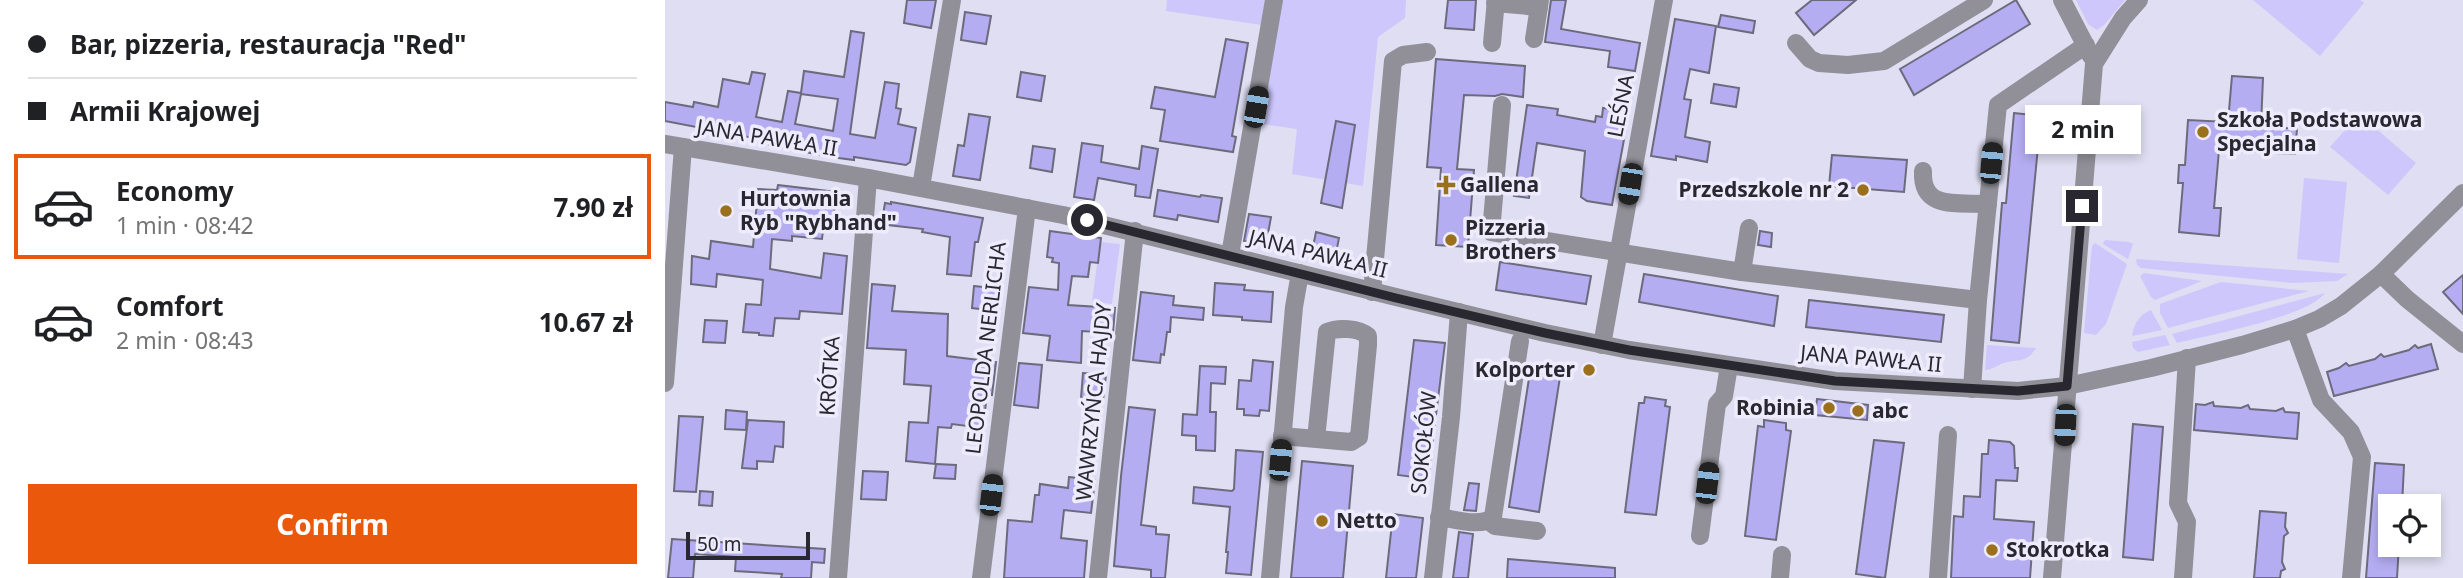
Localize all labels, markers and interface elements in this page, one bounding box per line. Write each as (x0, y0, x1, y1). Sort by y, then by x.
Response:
text: Bar, pizzeria, restauracja "Red" (70, 26, 467, 62)
street label: LEŚNA (1600, 71, 1640, 140)
car (1243, 84, 1270, 130)
text: Armii Krajowej (70, 93, 260, 129)
callout: 2 min (2024, 104, 2140, 154)
place label: Szkoła Podstawowa Specjalna (2217, 105, 2422, 157)
street label: JANA PAWŁA II (693, 112, 839, 162)
text: 2 min (2051, 113, 2115, 145)
marker: Szkoła Podstawowa Specjalna (2195, 124, 2211, 140)
car (1979, 141, 2004, 185)
car (1617, 162, 1644, 206)
place label: Gallena (1460, 170, 1539, 198)
text: Economy (116, 173, 234, 209)
icon: car (32, 175, 95, 238)
place label: Przedszkole nr 2 (1679, 175, 1849, 203)
marker: Gallena (1438, 177, 1454, 193)
marker: Przedszkole nr 2 (1855, 182, 1871, 198)
place label: Hurtownia Ryb "Rybhand" (740, 184, 897, 236)
text: 7.90 zł (554, 189, 633, 225)
route end (2066, 190, 2098, 222)
marker: Hurtownia Ryb "Rybhand" (718, 203, 734, 219)
route start (1071, 204, 1103, 236)
text: 1 min · 08:42 (116, 209, 254, 241)
place label: Pizzeria Brothers (1465, 213, 1556, 265)
street label: JANA PAWŁA II (1244, 222, 1390, 284)
marker: Pizzeria Brothers (1443, 232, 1459, 248)
street label: LEOPOLDA NERLICHA (958, 239, 1012, 456)
text: Comfort (116, 288, 224, 324)
icon: car (32, 290, 95, 353)
street label: WAWRZYŃCA HAJDY (1069, 302, 1117, 502)
text: 10.67 zł (539, 304, 633, 340)
text: 2 min · 08:43 (116, 324, 254, 356)
street label: KRÓTKA (812, 335, 846, 417)
street label: JANA PAWŁA II (1797, 338, 1943, 378)
place label: Kolporter (1475, 355, 1576, 383)
marker: Kolporter (1581, 362, 1597, 378)
street label: SOKOŁÓW (1404, 390, 1442, 496)
place label: Robinia (1736, 393, 1815, 421)
place label: abc (1872, 396, 1909, 424)
marker: Robinia (1821, 400, 1837, 416)
marker: abc (1850, 403, 1866, 419)
car (2054, 403, 2077, 447)
car (1268, 438, 1293, 482)
car (1695, 461, 1720, 505)
car (979, 473, 1004, 517)
button: Confirm (28, 484, 637, 564)
map controls (2378, 494, 2441, 557)
button: locate (2378, 494, 2441, 557)
place label: Netto (1336, 506, 1397, 534)
marker: Netto (1314, 513, 1330, 529)
scale bar (686, 529, 810, 561)
text: 50 m (697, 531, 741, 557)
place label: Stokrotka (2006, 535, 2110, 563)
marker: Stokrotka (1984, 542, 2000, 558)

